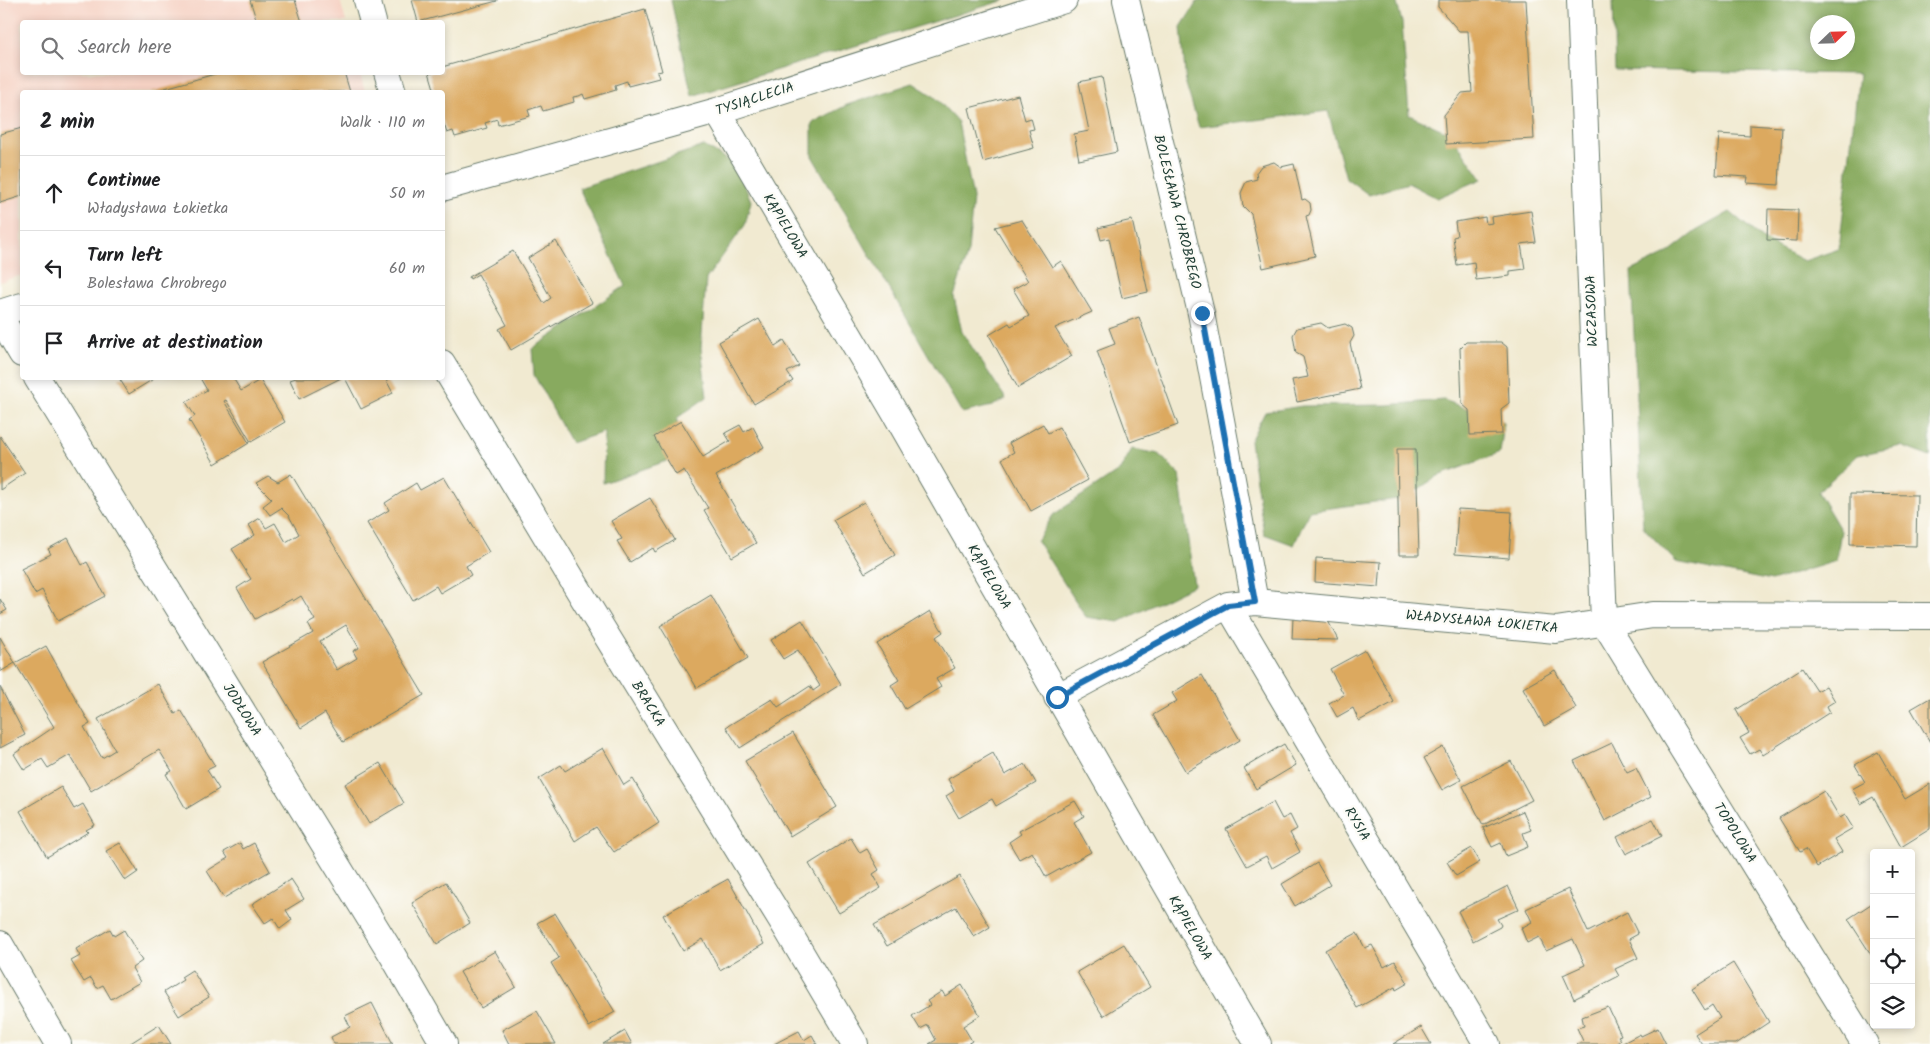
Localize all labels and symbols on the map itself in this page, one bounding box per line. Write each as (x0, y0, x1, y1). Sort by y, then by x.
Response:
north arrow (1810, 15, 1855, 60)
street label: TYSIĄCLECIA (713, 76, 797, 122)
street label: BOLESŁAWA CHROBREGO (1147, 132, 1207, 292)
street label: KĄPIELOWA (757, 189, 813, 263)
street label: WCZASOWA (1580, 275, 1604, 347)
route end (1191, 302, 1214, 325)
street label: KĄPIELOWA (961, 540, 1017, 614)
street label: WŁADYSŁAWA ŁOKIETKA (1405, 604, 1559, 640)
street label: BRACKA (625, 677, 671, 731)
street label: JODŁOWA (217, 679, 267, 741)
route start (1046, 686, 1069, 709)
street label: TOPOLOWA (1708, 798, 1762, 868)
street label: RYSIA (1338, 803, 1376, 845)
street label: KĄPIELOWA (1162, 891, 1218, 965)

